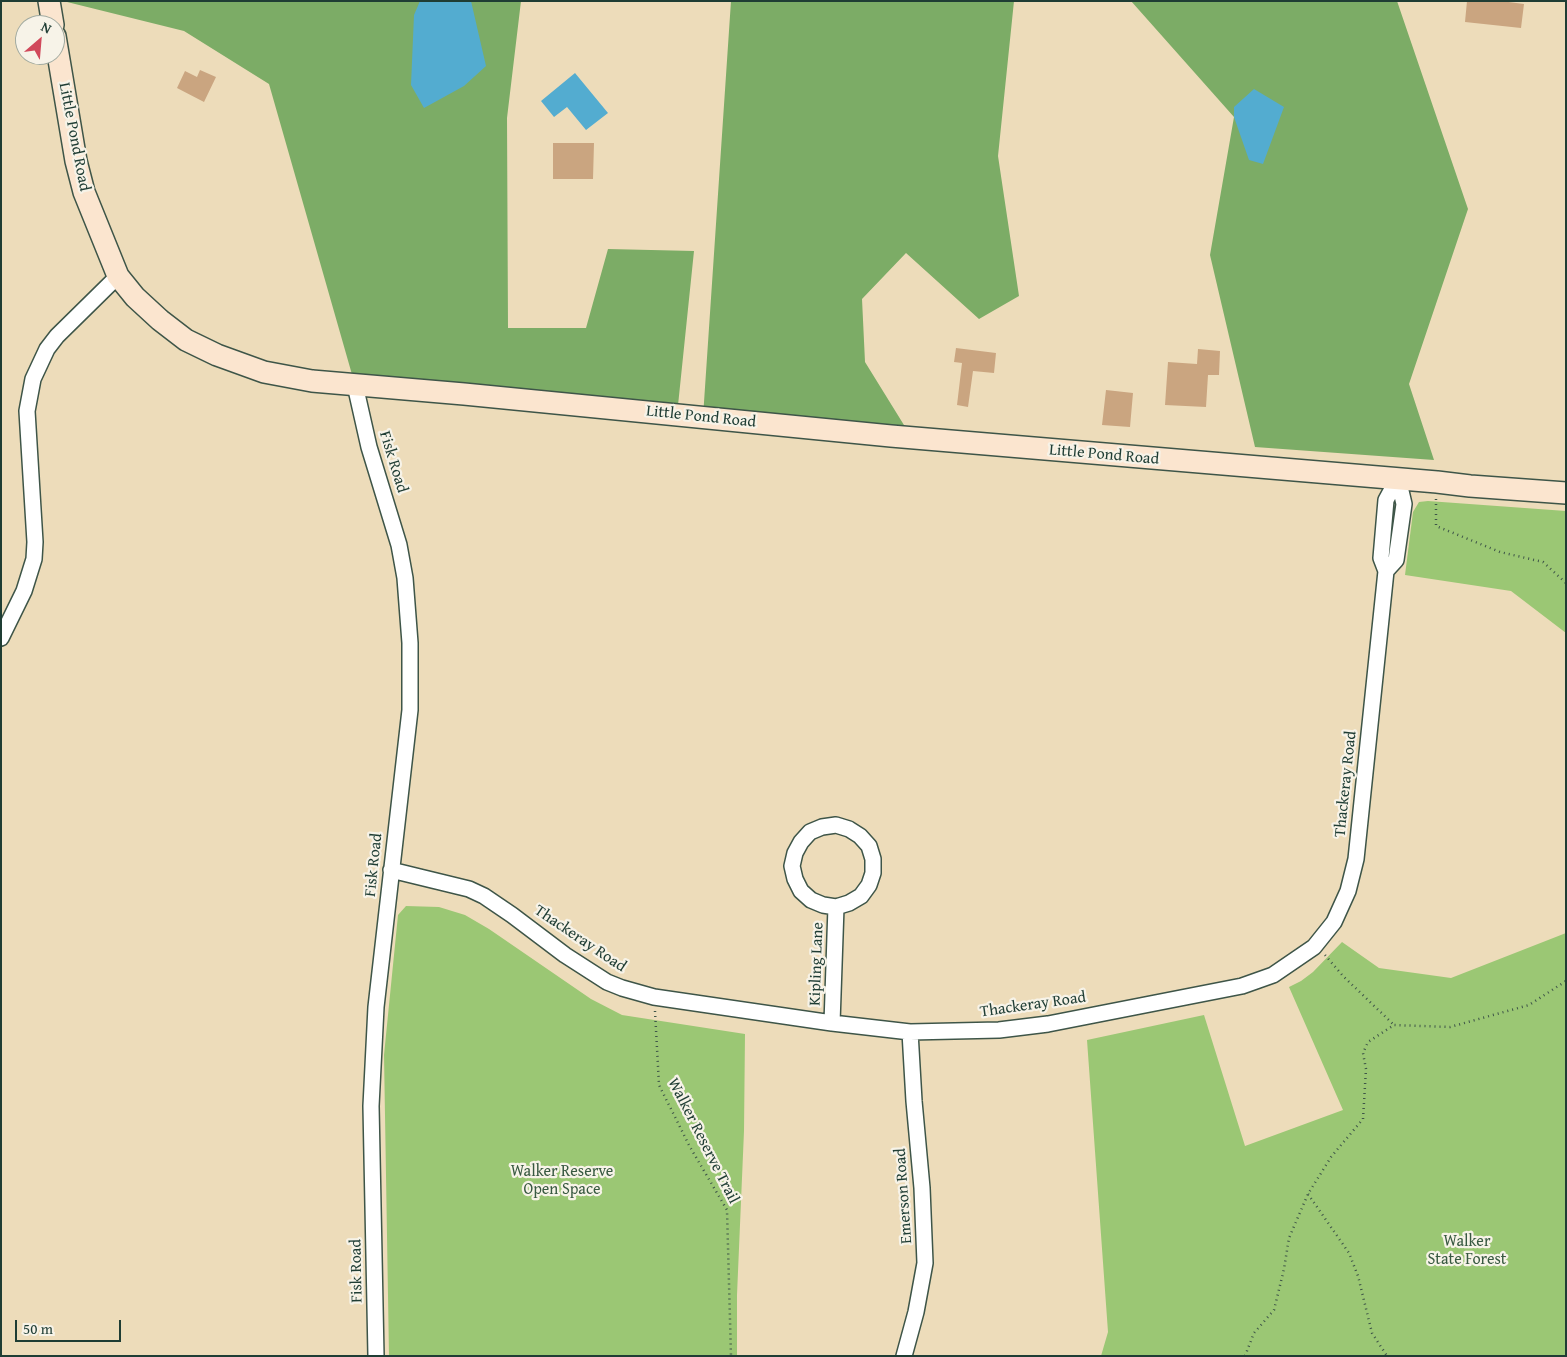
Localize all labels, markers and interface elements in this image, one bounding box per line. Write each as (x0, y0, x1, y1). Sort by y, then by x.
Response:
north arrow (15, 15, 65, 65)
text: N (38, 16, 55, 39)
street label: Little Pond Road (54, 81, 94, 193)
street label: Little Pond Road (645, 402, 757, 432)
street label: Fisk Road (374, 429, 412, 495)
street label: Little Pond Road (1048, 441, 1160, 469)
street label: Thackeray Road (1331, 730, 1361, 838)
street label: Fisk Road (361, 832, 387, 898)
street label: Thackeray Road (530, 901, 630, 977)
street label: Kipling Lane (806, 922, 828, 1006)
street label: Thackeray Road (979, 988, 1087, 1022)
street label: Walker Reserve Trail (663, 1075, 743, 1207)
street label: Emerson Road (891, 1148, 917, 1244)
park label: Walker Reserve Open Space (511, 1162, 613, 1200)
park label: Walker State Forest (1428, 1232, 1506, 1270)
street label: Fisk Road (347, 1239, 367, 1303)
scale bar (18, 1310, 124, 1342)
text: 50 m (23, 1318, 53, 1339)

